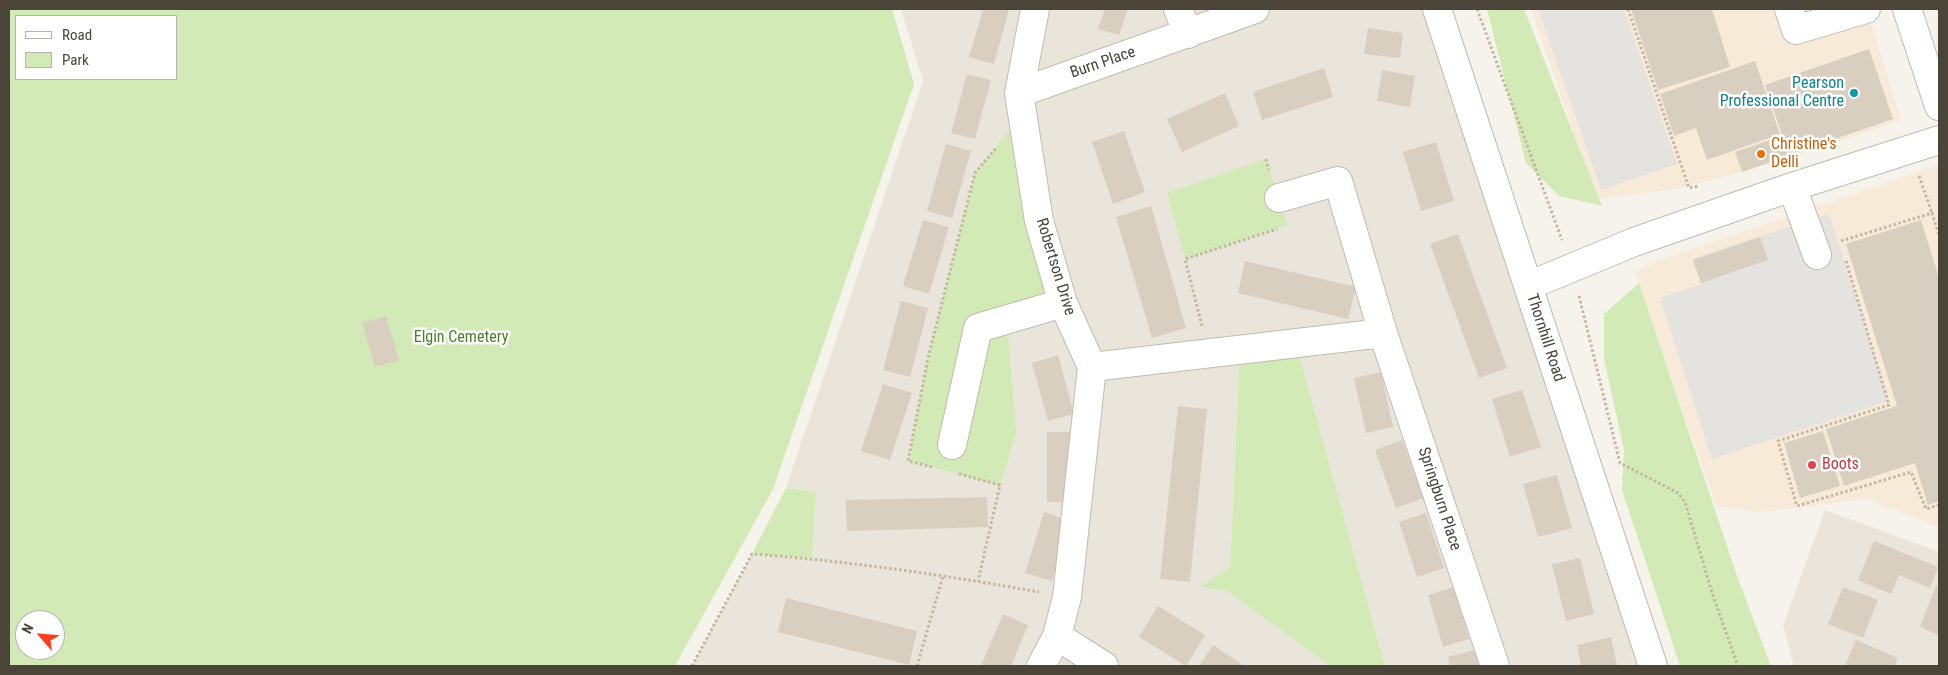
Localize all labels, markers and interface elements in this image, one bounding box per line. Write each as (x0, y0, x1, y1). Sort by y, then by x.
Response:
legend (15, 15, 178, 80)
text: Road (62, 26, 92, 44)
street label: Burn Place (1068, 43, 1138, 83)
text: Park (62, 51, 89, 69)
place label: Pearson Professional Centre (1720, 74, 1844, 112)
marker: Pearson Professional Centre (1848, 87, 1860, 99)
place label: Christine's Delli (1771, 135, 1837, 173)
marker: Christine's Delli (1755, 148, 1767, 160)
street label: Robertson Drive (1031, 216, 1079, 318)
street label: Thornhill Road (1522, 292, 1568, 384)
park label: Elgin Cemetery (414, 328, 508, 348)
street label: Springburn Place (1413, 445, 1465, 553)
place label: Boots (1822, 455, 1859, 475)
marker: Boots (1806, 459, 1818, 471)
north arrow (15, 610, 65, 660)
text: N (18, 621, 37, 636)

